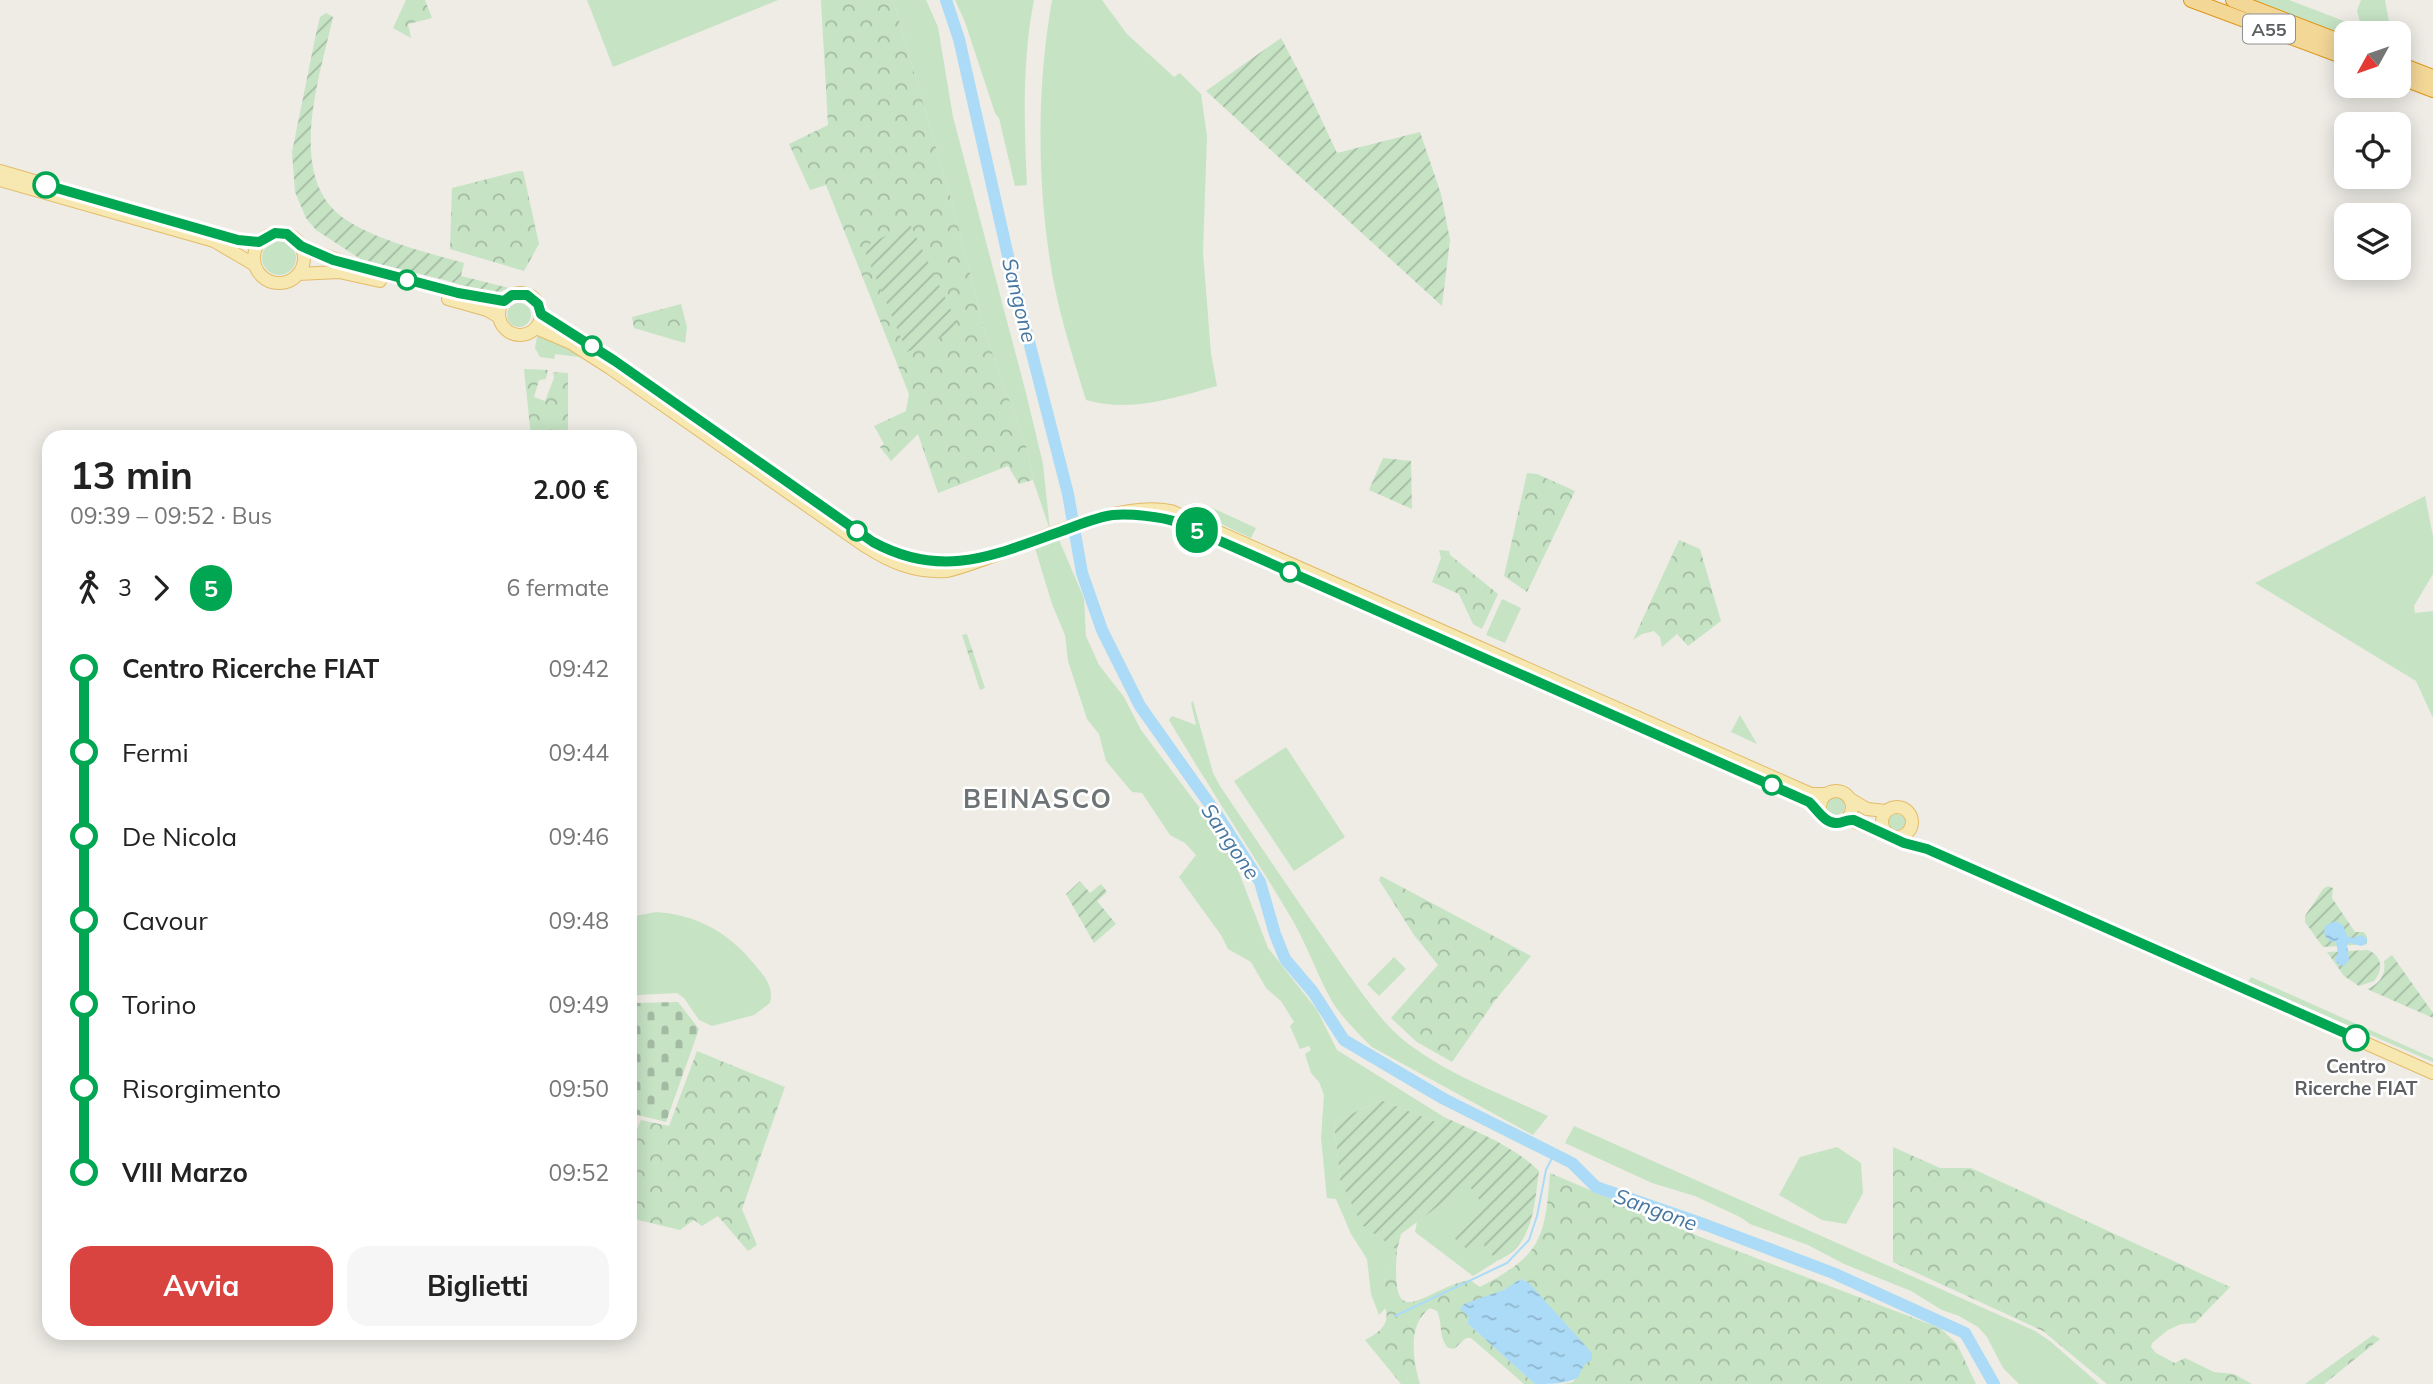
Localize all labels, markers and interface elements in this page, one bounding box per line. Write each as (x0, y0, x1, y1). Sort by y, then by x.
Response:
road number: A55 (2243, 15, 2295, 44)
north arrow (2334, 21, 2412, 98)
map controls (2334, 21, 2411, 280)
button: locate (2334, 112, 2411, 189)
unlabelled marker (33, 172, 59, 198)
button: layers (2334, 203, 2411, 280)
water label: Sangone (997, 255, 1043, 345)
unlabelled marker (397, 270, 417, 290)
unlabelled marker (582, 336, 602, 356)
text: 13 min (70, 451, 193, 499)
text: 2.00 € (533, 473, 609, 506)
text: 09:39 – 09:52 · Bus (70, 501, 272, 530)
line badge: 5 (1174, 507, 1220, 553)
text: 5 (1190, 515, 1204, 545)
unlabelled marker (847, 521, 867, 541)
unlabelled marker (1280, 562, 1300, 582)
icon: walk (70, 569, 108, 607)
icon: forward (142, 569, 180, 607)
text: 3 (118, 573, 132, 602)
text: 5 (204, 573, 218, 603)
text: 6 fermate (506, 573, 609, 602)
text: Centro Ricerche FIAT (122, 652, 379, 685)
text: 09:42 (549, 654, 609, 683)
text: Fermi (122, 736, 189, 769)
text: 09:44 (549, 738, 609, 767)
unlabelled marker (1762, 775, 1782, 795)
district label: BEINASCO (963, 782, 1113, 815)
water label: Sangone (1196, 798, 1266, 884)
text: De Nicola (122, 820, 237, 853)
text: 09:46 (549, 822, 609, 851)
text: Cavour (122, 904, 208, 937)
text: 09:48 (549, 906, 609, 935)
text: Torino (122, 988, 196, 1021)
text: 09:49 (549, 990, 609, 1019)
marker: Centro Ricerche FIAT (2343, 1025, 2369, 1051)
place label: Centro Ricerche FIAT (2295, 1054, 2418, 1100)
text: Risorgimento (122, 1072, 281, 1105)
text: 09:50 (549, 1074, 609, 1103)
text: VIII Marzo (122, 1156, 248, 1189)
text: 09:52 (549, 1158, 609, 1187)
water label: Sangone (1611, 1182, 1701, 1236)
button: Avvia (70, 1246, 333, 1326)
button: Biglietti (347, 1246, 609, 1326)

